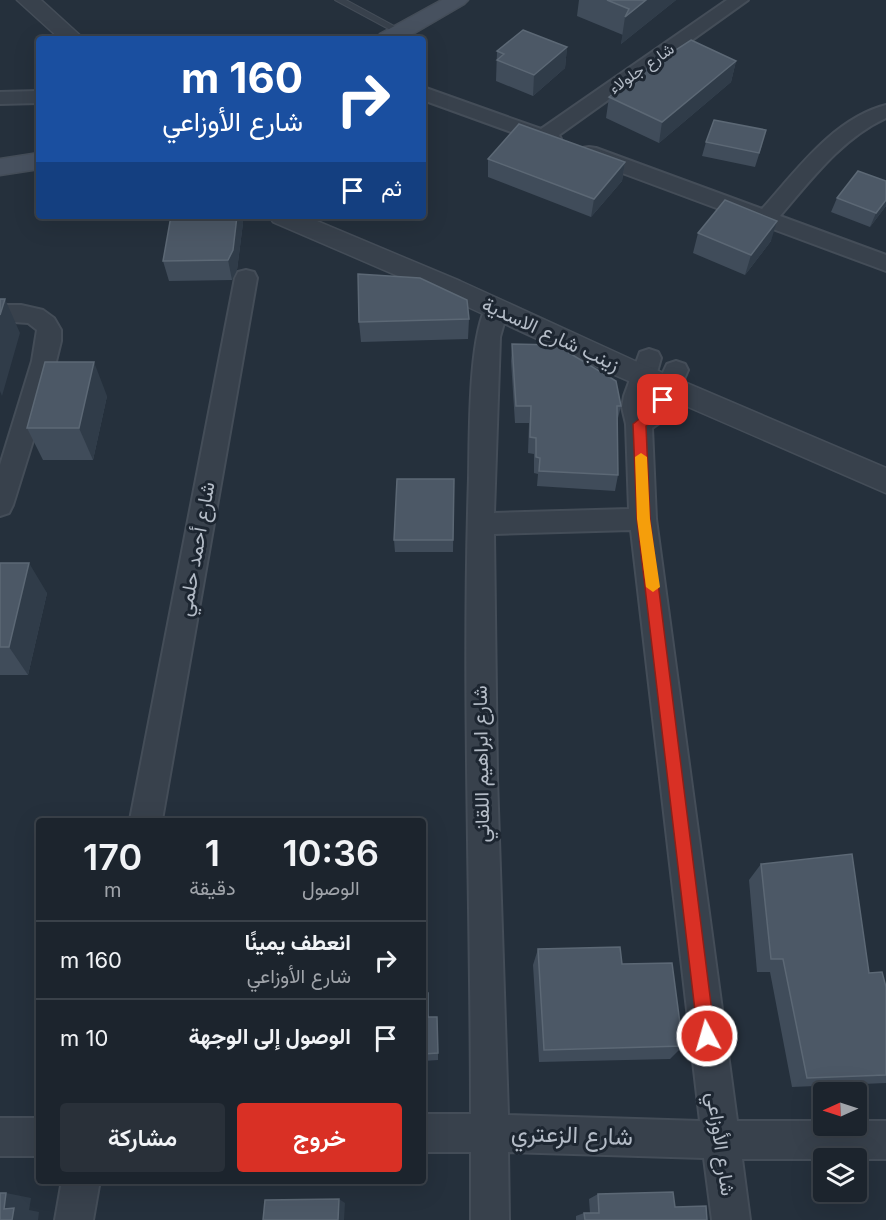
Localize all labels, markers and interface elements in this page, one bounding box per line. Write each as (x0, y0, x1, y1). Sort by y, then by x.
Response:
street label: شارع جلولاء (604, 38, 679, 99)
text: 160 m (181, 52, 303, 103)
icon: right (324, 60, 402, 138)
text: شارع الأوزاعي (162, 105, 303, 138)
icon: arrive (336, 174, 369, 207)
text: ثم (381, 175, 402, 201)
street label: زينب شارع الاسدية (478, 292, 624, 378)
pin (637, 374, 688, 425)
icon: arrive (646, 383, 679, 416)
street label: شارع أحمد حلمي (172, 480, 225, 619)
street label: شارع ابراهيم اللقاني (468, 685, 499, 843)
text: 1 (205, 831, 220, 875)
text: 10:36 (283, 831, 379, 875)
text: 170 (83, 835, 142, 879)
text: دقيقة (189, 876, 236, 900)
text: الوصول (302, 876, 360, 900)
text: m (104, 878, 121, 902)
text: انعطف يمينًا (244, 929, 351, 955)
icon: right (369, 944, 402, 977)
text: 160 m (60, 947, 122, 973)
text: شارع الأوزاعي (247, 964, 351, 988)
position arrow (675, 1004, 739, 1068)
icon: arrive (369, 1022, 402, 1055)
text: الوصول إلى الوجهة (188, 1023, 351, 1049)
text: 10 m (60, 1025, 108, 1051)
north arrow (813, 1082, 867, 1136)
map controls (813, 1082, 867, 1202)
street label: شارع الأوزاعي (697, 1091, 740, 1198)
button: مشاركة (60, 1103, 225, 1172)
button: خروج (237, 1103, 402, 1172)
street label: شارع الزعتري (510, 1118, 634, 1156)
button: layers (813, 1148, 867, 1202)

